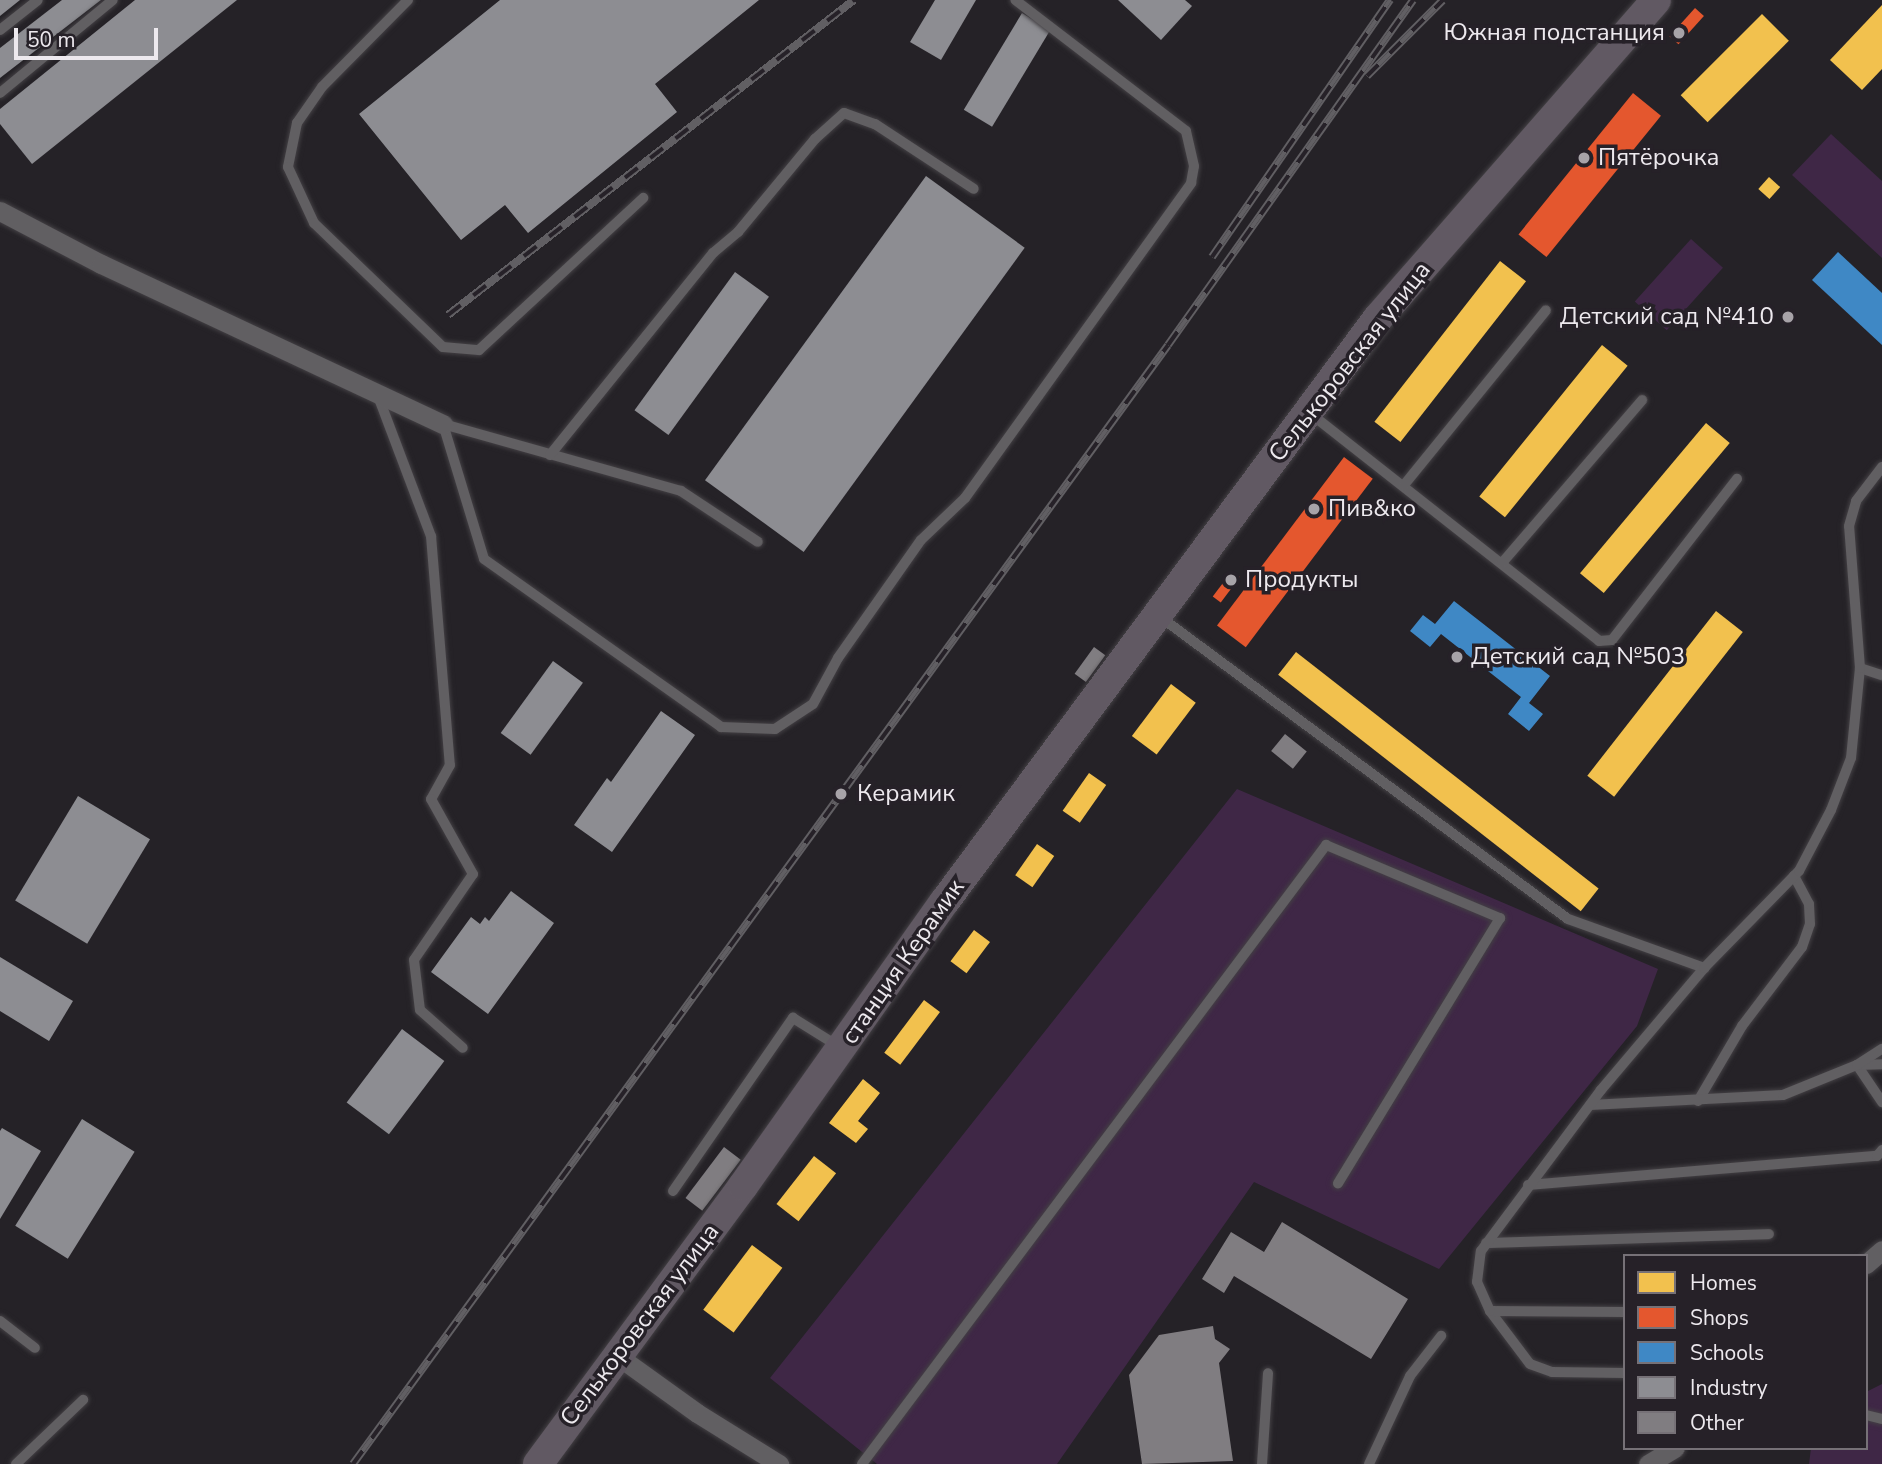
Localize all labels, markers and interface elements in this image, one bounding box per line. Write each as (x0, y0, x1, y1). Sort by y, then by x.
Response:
scale bar (18, 14, 161, 58)
place label: Южная подстанция (1444, 19, 1665, 47)
marker: Южная подстанция (1671, 25, 1687, 41)
text: 50 m (27, 26, 76, 54)
place label: Пятёрочка (1598, 144, 1719, 172)
marker: Пятёрочка (1576, 150, 1592, 166)
street label: Селькоровская улица (1263, 256, 1437, 468)
place label: Детский сад №410 (1560, 303, 1774, 331)
marker: Детский сад №410 (1780, 309, 1796, 325)
place label: Пив&ко (1328, 495, 1416, 523)
marker: Пив&ко (1306, 501, 1322, 517)
place label: Продукты (1245, 566, 1359, 594)
marker: Продукты (1223, 572, 1239, 588)
place label: Детский сад №503 (1471, 643, 1685, 671)
marker: Детский сад №503 (1449, 649, 1465, 665)
place label: Керамик (857, 780, 955, 808)
marker: Керамик (831, 784, 851, 804)
street label: станция Керамик (835, 874, 971, 1050)
street label: Селькоровская улица (555, 1218, 725, 1432)
legend (1623, 1254, 1868, 1450)
text: Homes (1690, 1269, 1757, 1297)
text: Shops (1690, 1304, 1749, 1332)
text: Schools (1690, 1339, 1764, 1367)
text: Industry (1690, 1374, 1768, 1402)
text: Other (1690, 1409, 1744, 1437)

